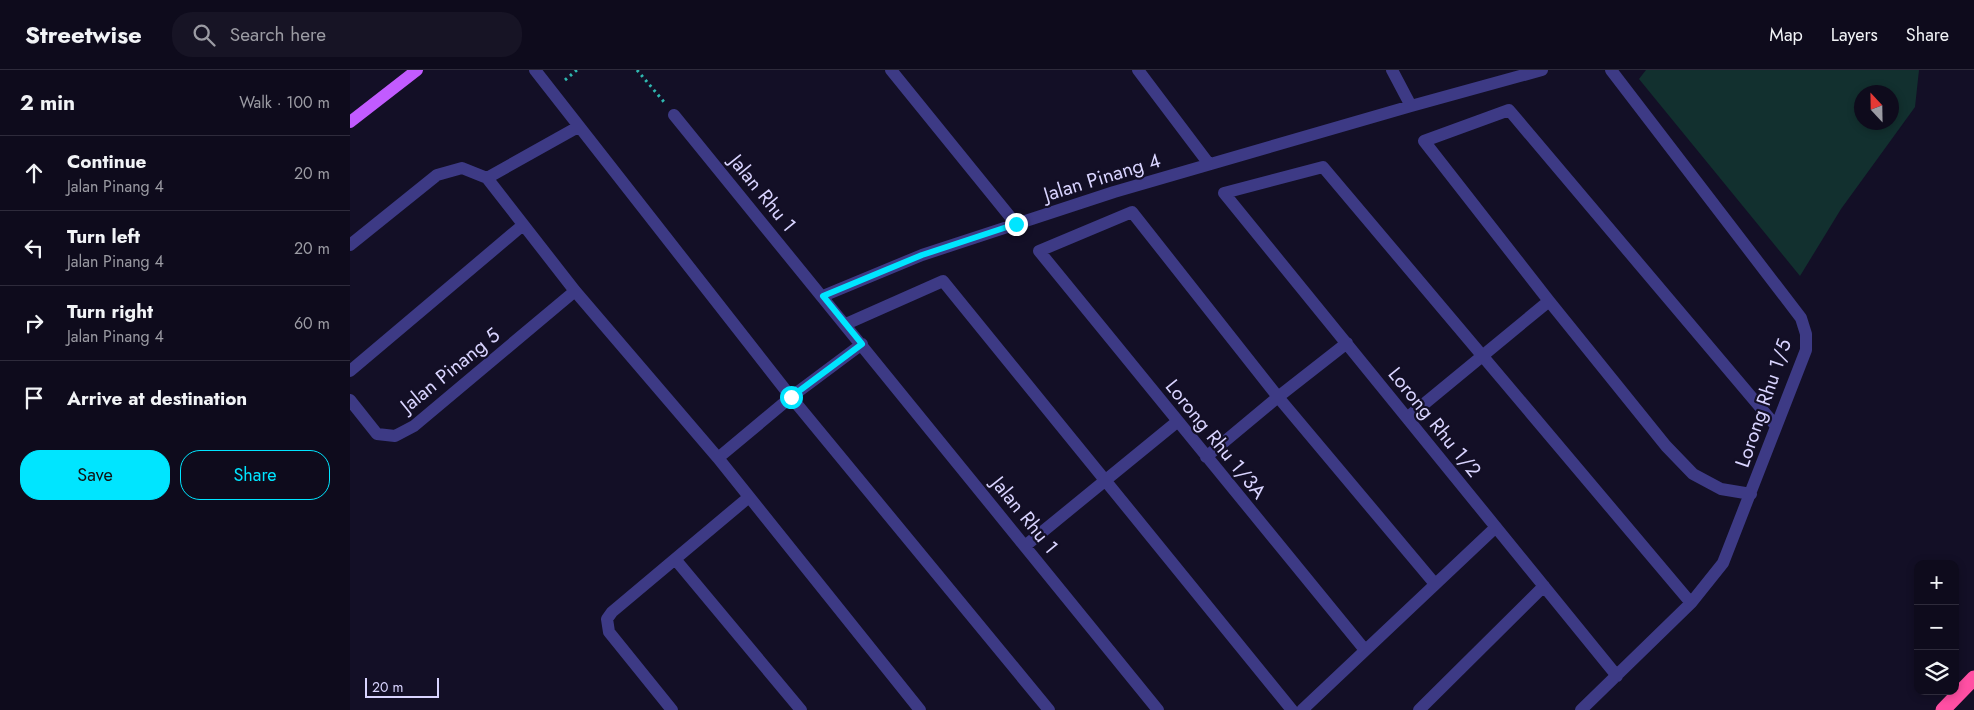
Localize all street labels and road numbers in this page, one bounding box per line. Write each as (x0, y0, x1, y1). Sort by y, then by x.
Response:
street label: Jalan Rhu 1 (720, 146, 803, 238)
street label: Jalan Pinang 4 (1037, 146, 1165, 210)
street label: Jalan Pinang 5 (392, 321, 506, 421)
street label: Lorong Rhu 1/5 (1728, 335, 1799, 471)
street label: Lorong Rhu 1/2 (1381, 361, 1488, 484)
street label: Lorong Rhu 1/3A (1158, 373, 1274, 506)
street label: Jalan Rhu 1 (982, 468, 1065, 560)

